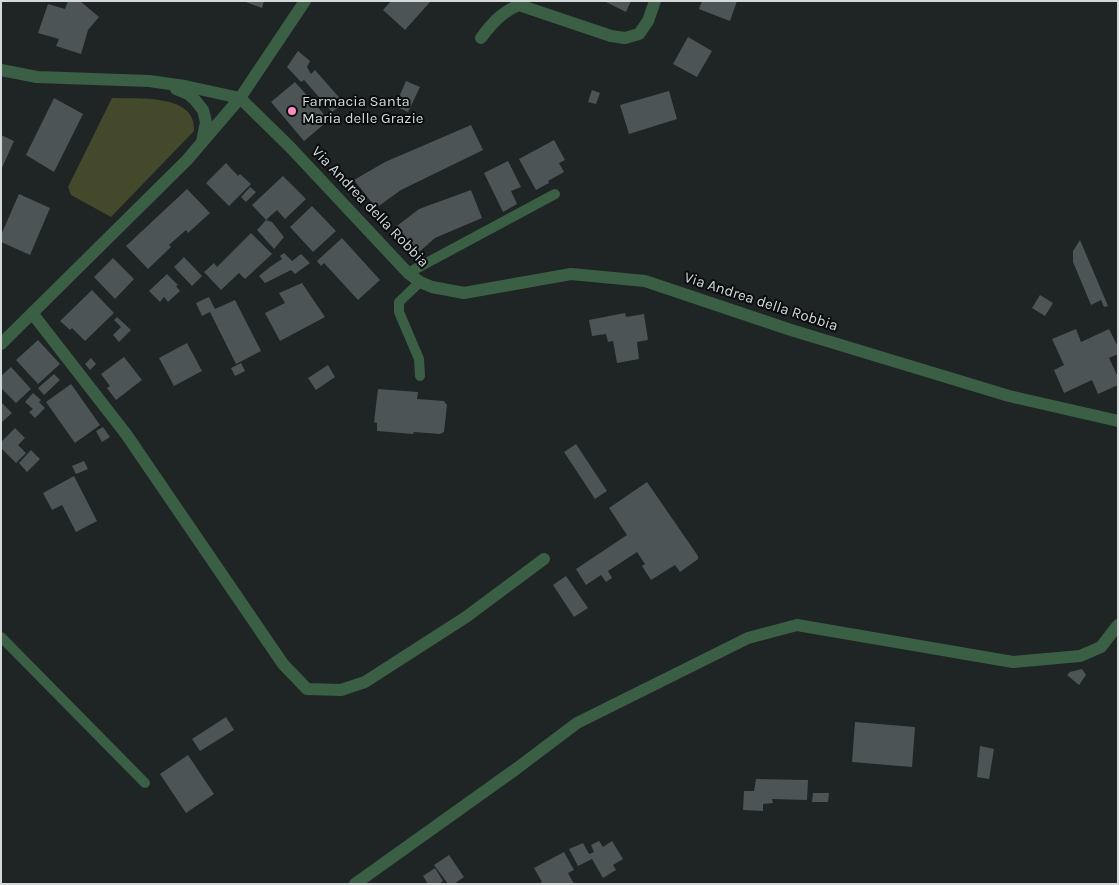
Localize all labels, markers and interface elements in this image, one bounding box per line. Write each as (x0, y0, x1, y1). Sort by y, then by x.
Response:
place label: Farmacia Santa Maria delle Grazie (302, 93, 424, 128)
marker: Farmacia Santa Maria delle Grazie (286, 105, 298, 117)
street label: Via Andrea della Robbia (308, 143, 432, 271)
street label: Via Andrea della Robbia (682, 269, 840, 335)

